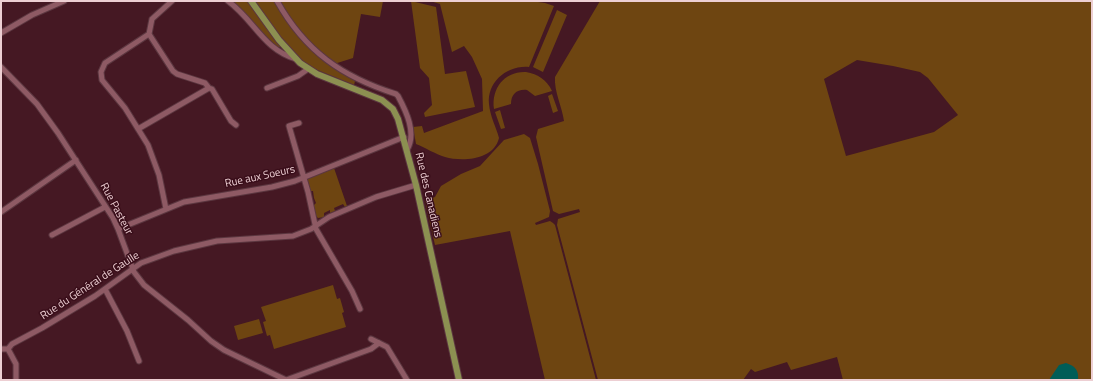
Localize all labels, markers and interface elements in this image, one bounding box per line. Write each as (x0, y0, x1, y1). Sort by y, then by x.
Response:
street label: Rue des Canadiens (412, 151, 444, 239)
street label: Rue aux Soeurs (224, 163, 296, 191)
street label: Rue Pasteur (97, 181, 135, 237)
street label: Rue du Général de Gaulle (38, 249, 142, 323)

